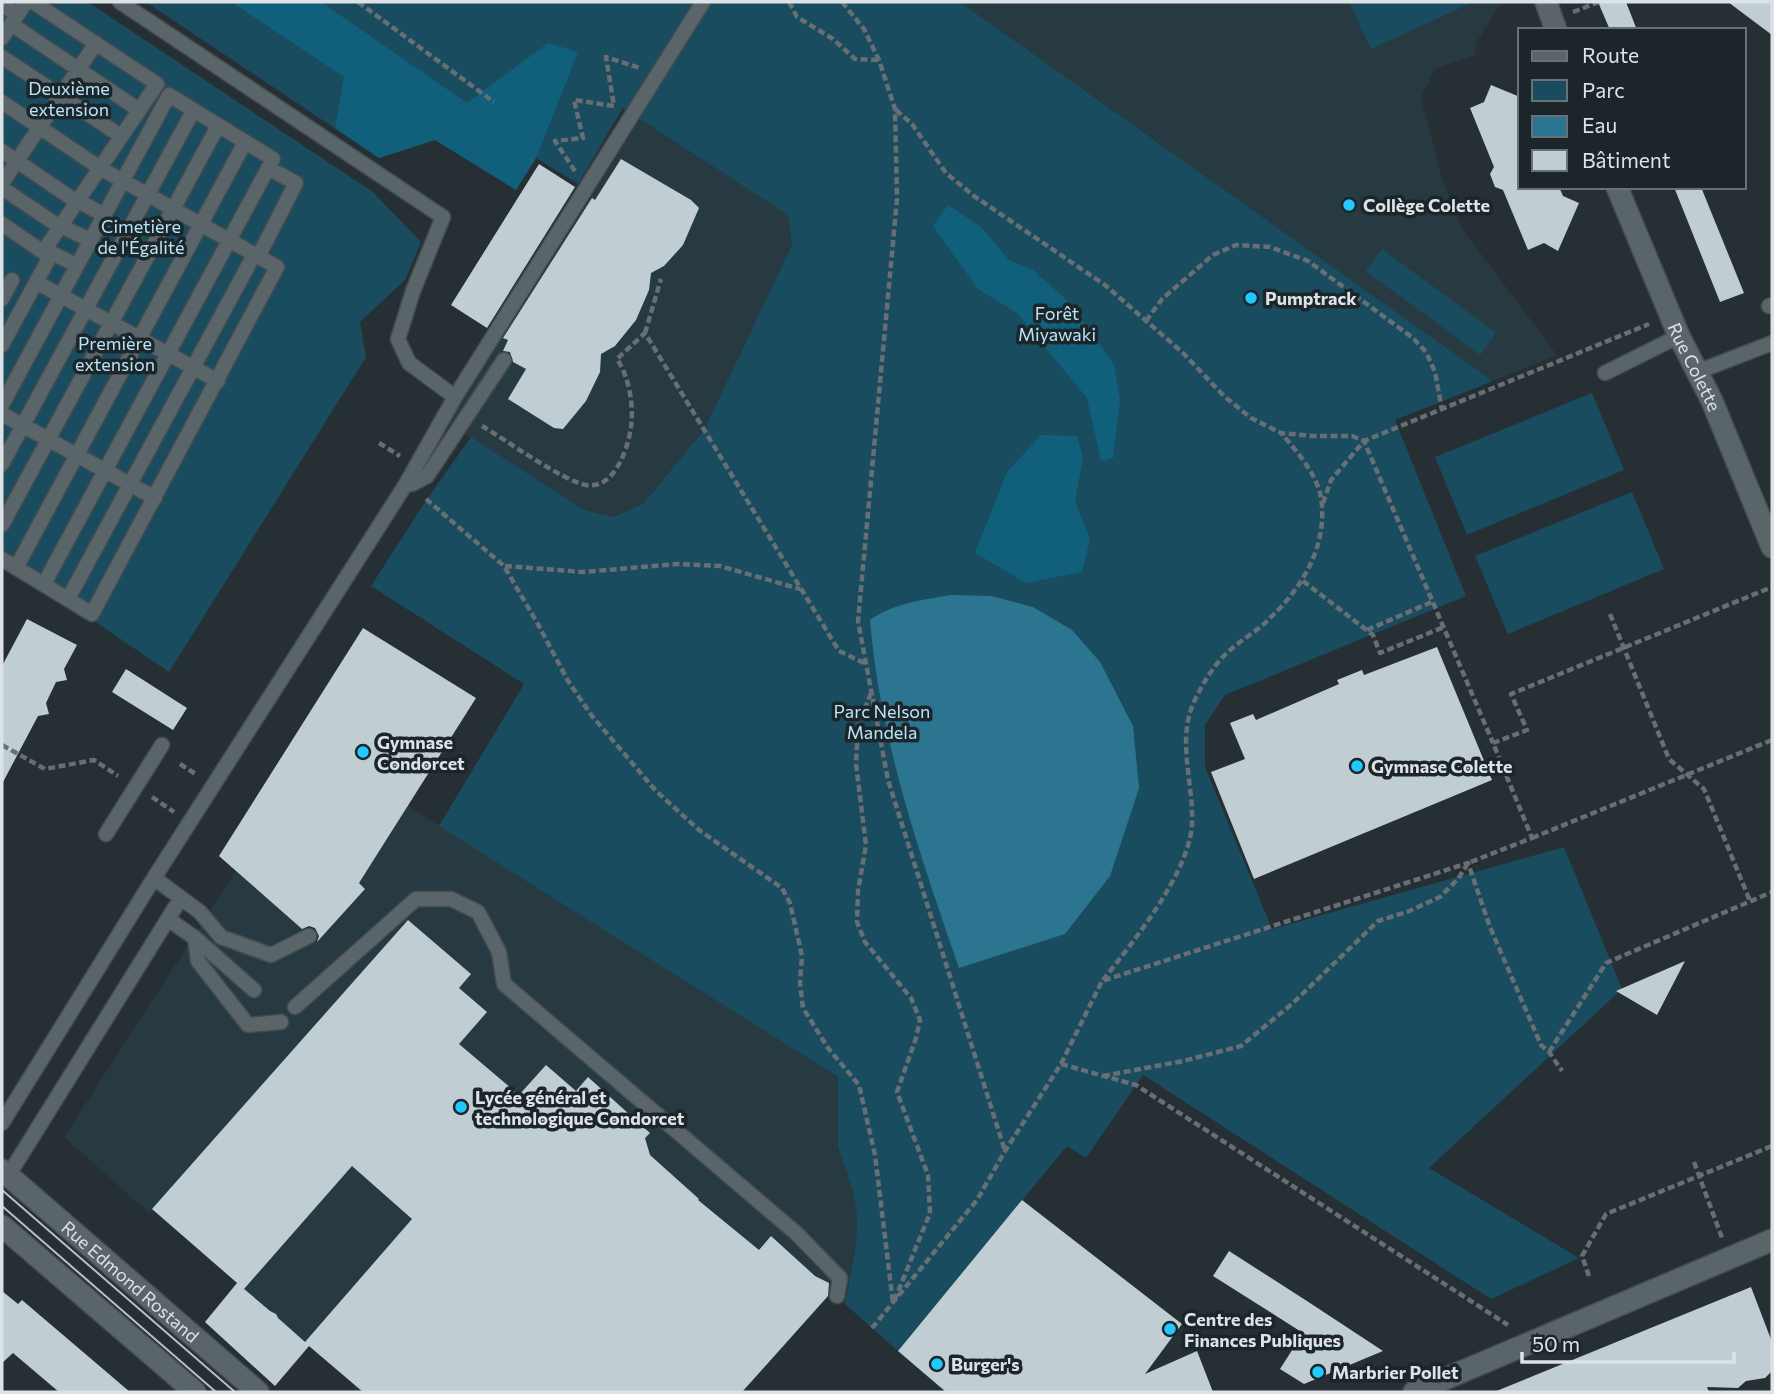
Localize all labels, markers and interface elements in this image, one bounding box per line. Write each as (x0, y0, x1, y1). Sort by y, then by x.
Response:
legend (1518, 28, 1746, 189)
text: Route (1582, 42, 1639, 67)
park label: Deuxième extension (28, 77, 110, 120)
text: Parc (1582, 77, 1625, 102)
text: Eau (1582, 112, 1617, 137)
text: Bâtiment (1582, 147, 1671, 172)
place label: Collège Colette (1363, 194, 1490, 216)
marker: Collège Colette (1341, 197, 1357, 213)
park label: Cimetière de l'Égalité (97, 215, 185, 258)
place label: Pumptrack (1265, 287, 1357, 309)
marker: Pumptrack (1243, 290, 1259, 306)
park label: Forêt Miyawaki (1018, 302, 1096, 345)
street label: Rue Colette (1664, 319, 1726, 414)
park label: Première extension (75, 332, 155, 375)
park label: Parc Nelson Mandela (834, 700, 930, 743)
place label: Gymnase Condorcet (377, 731, 465, 774)
marker: Gymnase Condorcet (355, 744, 371, 760)
place label: Gymnase Colette (1371, 755, 1512, 777)
marker: Gymnase Colette (1349, 758, 1365, 774)
place label: Lycée général et technologique Condorcet (475, 1086, 685, 1129)
marker: Lycée général et technologique Condorcet (453, 1099, 469, 1115)
street label: Rue Edmond Rostand (57, 1216, 204, 1347)
place label: Centre des Finances Publiques (1184, 1308, 1341, 1351)
scale bar (1522, 1320, 1734, 1364)
marker: Centre des Finances Publiques (1162, 1321, 1178, 1337)
text: 50 m (1532, 1331, 1580, 1356)
place label: Burger's (951, 1353, 1020, 1375)
marker: Burger's (929, 1356, 945, 1372)
place label: Marbrier Pollet (1332, 1361, 1459, 1383)
marker: Marbrier Pollet (1310, 1364, 1326, 1380)

